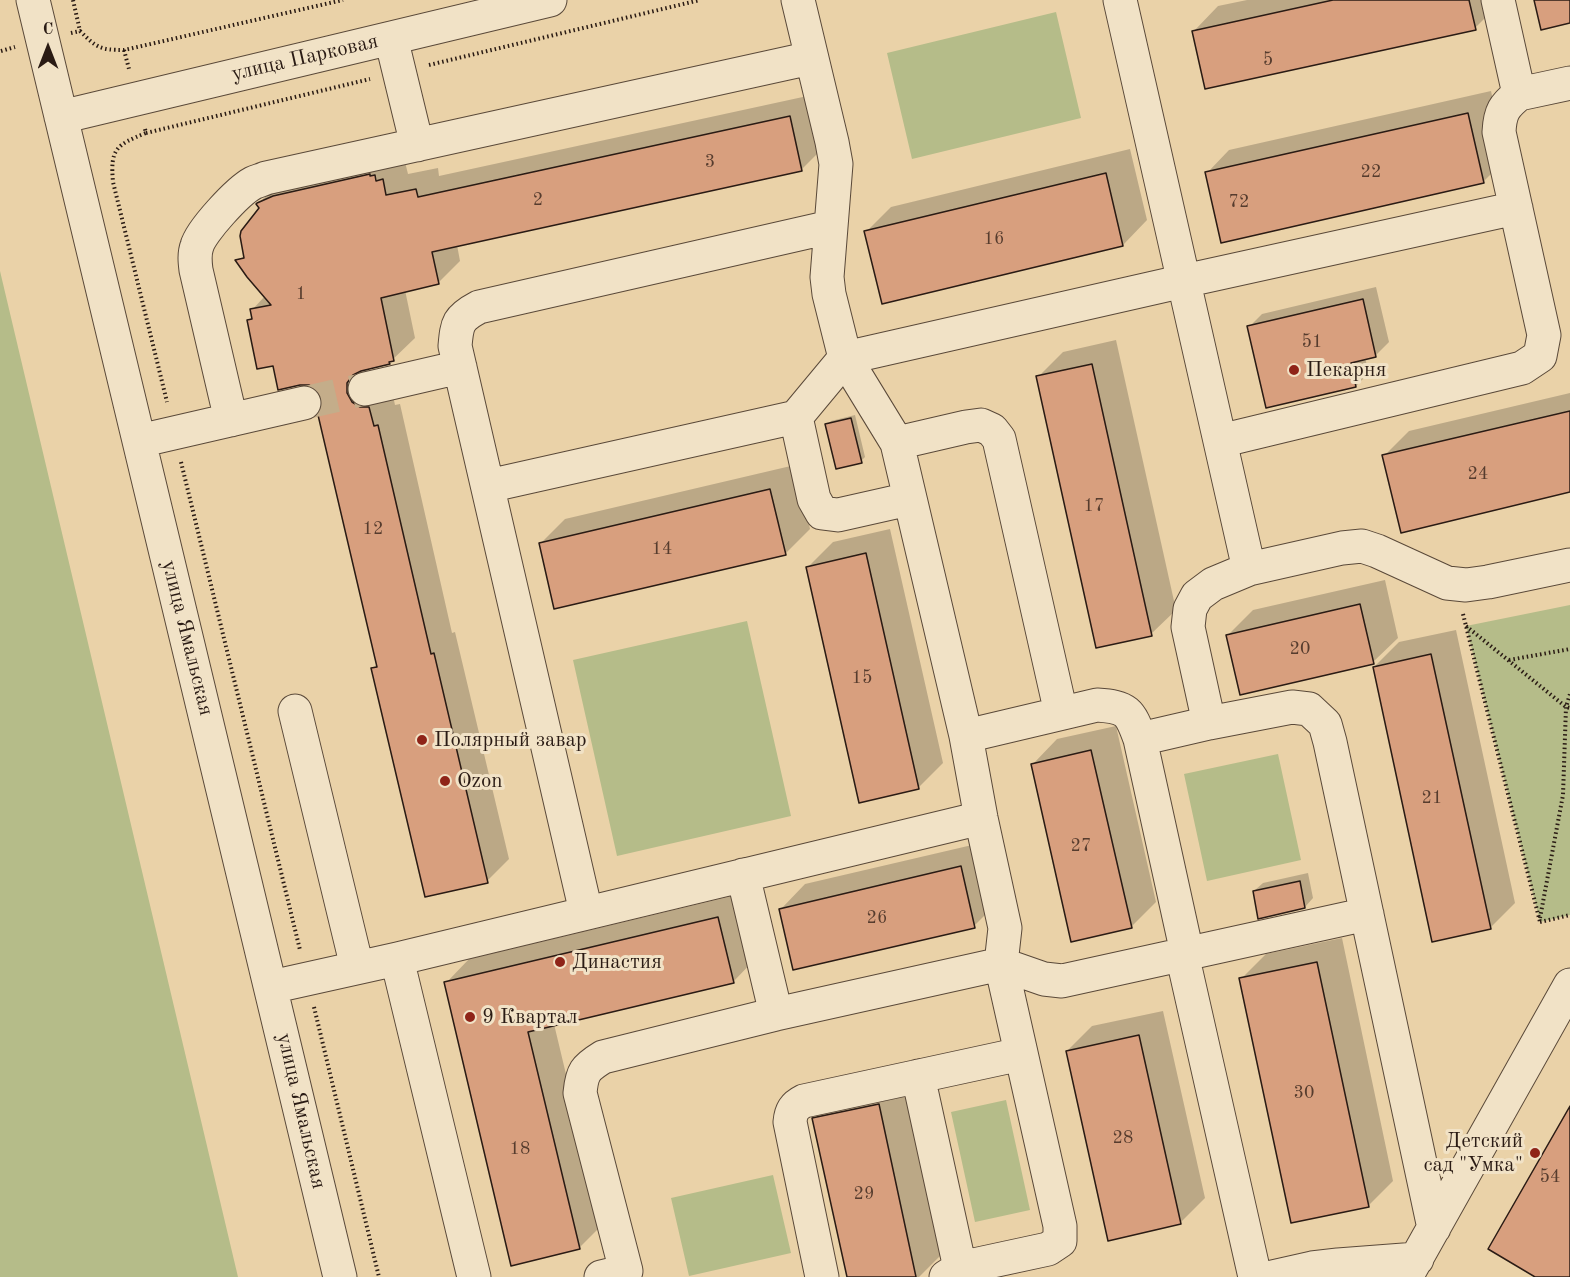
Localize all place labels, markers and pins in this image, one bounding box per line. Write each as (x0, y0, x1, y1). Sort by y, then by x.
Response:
place label: Пекарня (1306, 357, 1386, 383)
marker: Пекарня (1287, 363, 1301, 377)
place label: Полярный завар (434, 727, 587, 753)
marker: Полярный завар (415, 733, 429, 747)
place label: Ozon (457, 768, 503, 794)
marker: Ozon (438, 774, 452, 788)
place label: Династия (572, 949, 662, 975)
marker: Династия (553, 955, 567, 969)
place label: 9 Квартал (482, 1004, 578, 1030)
marker: 9 Квартал (463, 1010, 477, 1024)
place label: Детский сад "Умка" (1423, 1128, 1523, 1178)
marker: Детский сад "Умка" (1528, 1146, 1542, 1160)

